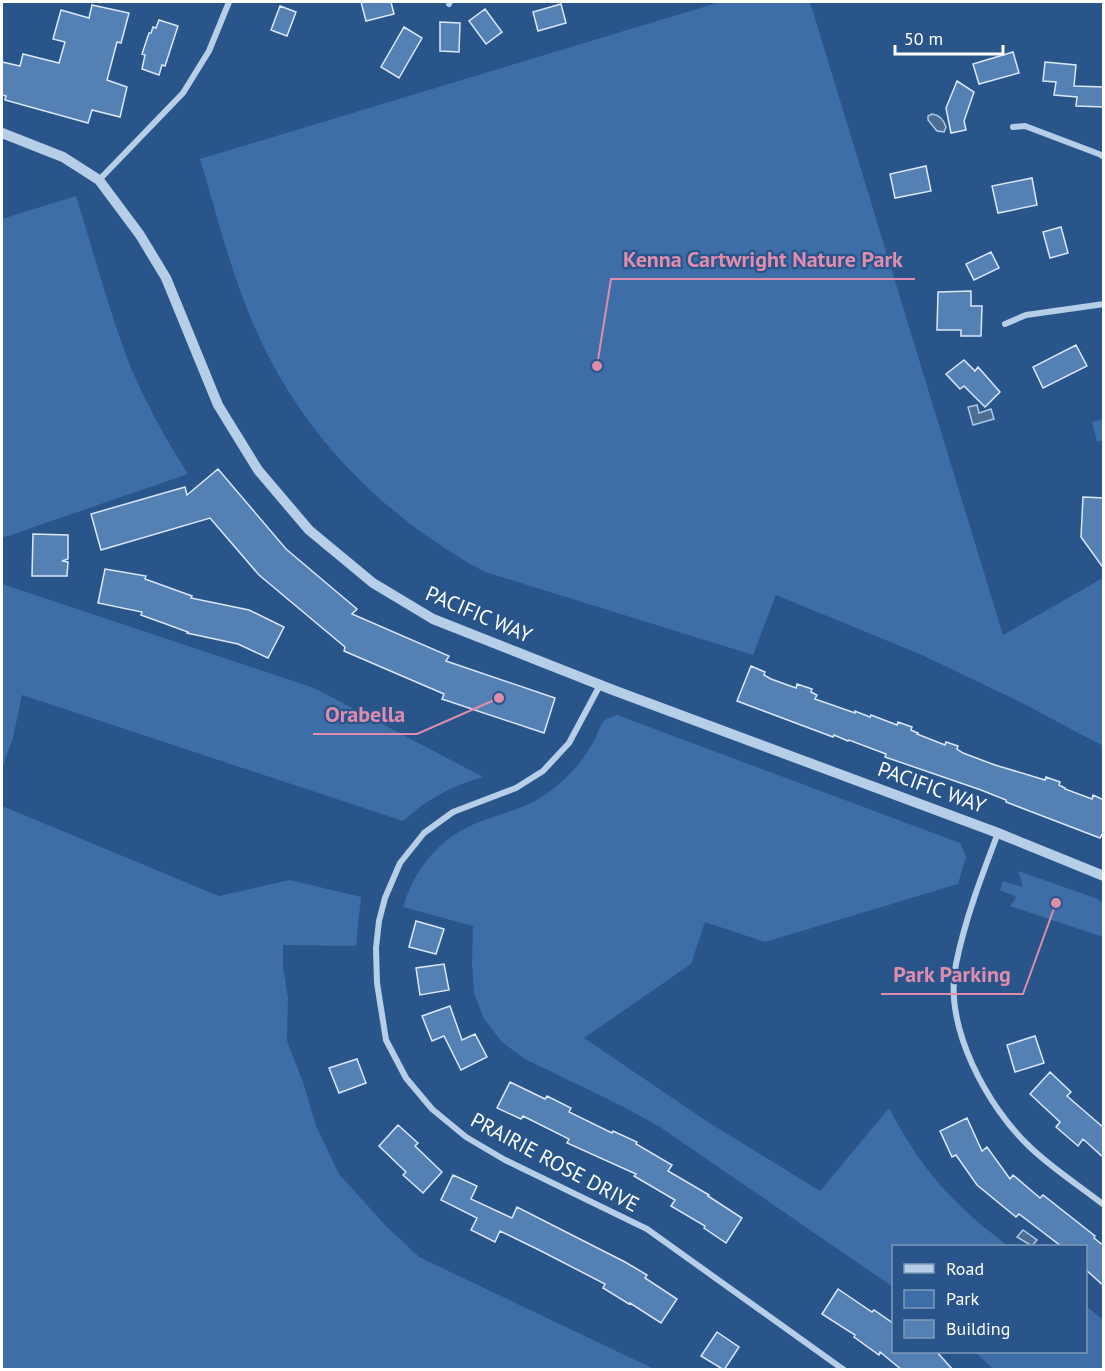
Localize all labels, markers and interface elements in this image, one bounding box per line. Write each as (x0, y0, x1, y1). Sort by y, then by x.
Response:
scale bar (895, 18, 1003, 56)
text: 50 m (904, 27, 943, 50)
callout: Kenna Cartwright Nature Park (611, 239, 915, 279)
text: Kenna Cartwright Nature Park (623, 245, 903, 273)
street label: PACIFIC WAY (422, 579, 537, 649)
callout: Orabella (313, 694, 417, 734)
text: Orabella (325, 700, 405, 728)
street label: PACIFIC WAY (874, 755, 990, 819)
callout: Park Parking (881, 954, 1023, 994)
text: Park Parking (893, 960, 1011, 988)
street label: PRAIRIE ROSE DRIVE (466, 1106, 644, 1218)
legend (892, 1245, 1087, 1353)
text: Road (946, 1257, 984, 1280)
text: Park (946, 1287, 979, 1310)
text: Building (946, 1317, 1010, 1340)

